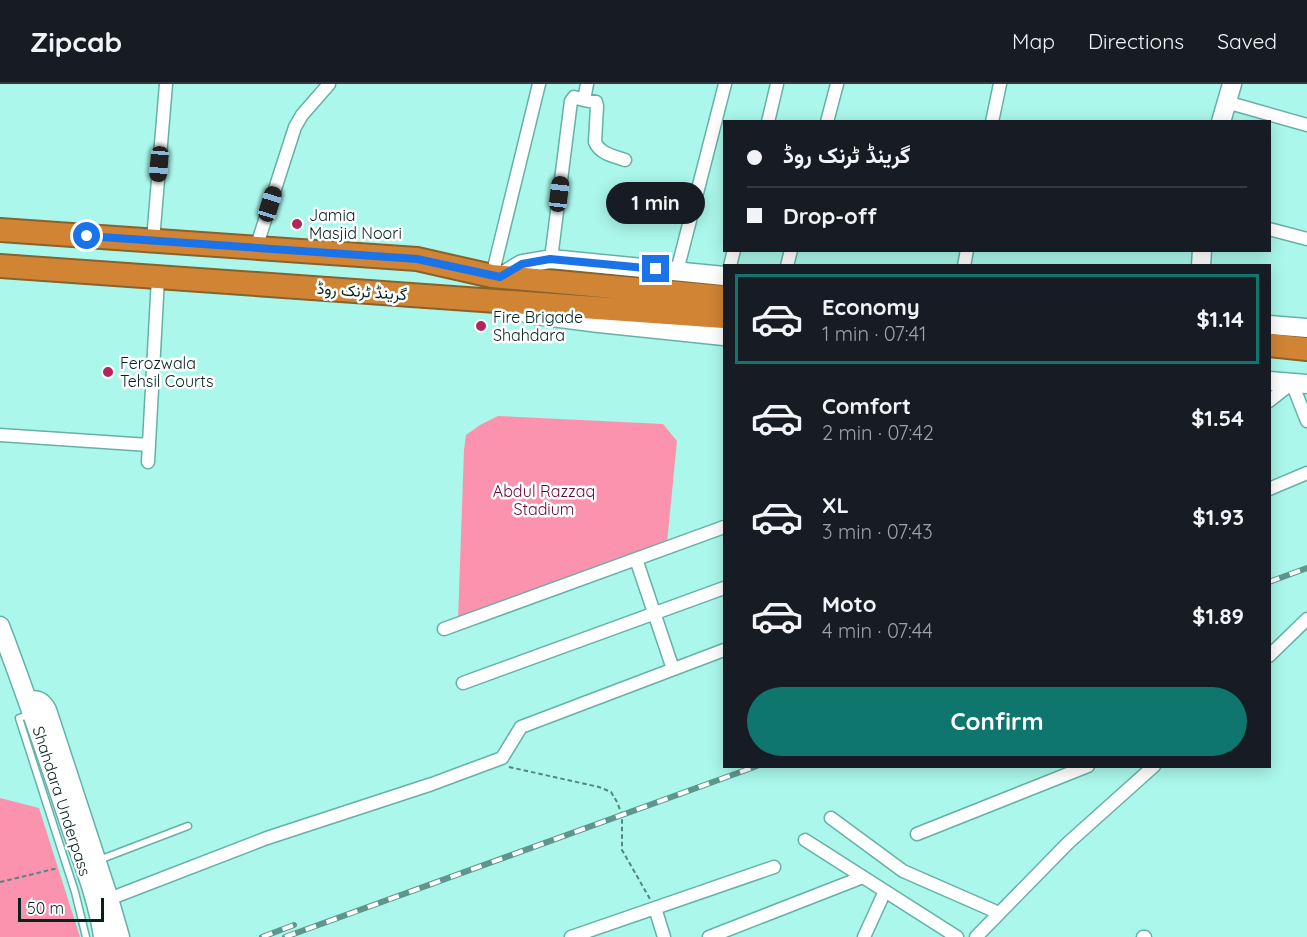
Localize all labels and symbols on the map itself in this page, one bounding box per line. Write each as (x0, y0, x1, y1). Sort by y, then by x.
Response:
car (148, 145, 170, 183)
car (548, 175, 570, 213)
callout: 1 min (606, 182, 706, 224)
car (256, 184, 284, 224)
place label: Jamia Masjid Noori (309, 205, 402, 243)
marker: Jamia Masjid Noori (290, 217, 304, 231)
route start (73, 222, 100, 249)
route end (642, 255, 669, 282)
street label: گرینڈ ٹرنک روڈ (316, 278, 408, 305)
place label: Fire Brigade Shahdara (493, 307, 583, 345)
marker: Fire Brigade Shahdara (474, 319, 488, 333)
place label: Ferozwala Tehsil Courts (120, 353, 213, 391)
marker: Ferozwala Tehsil Courts (101, 365, 115, 379)
park label: Abdul Razzaq Stadium (493, 481, 595, 519)
street label: Shahdara Underpass (28, 724, 96, 878)
scale bar (18, 895, 104, 922)

